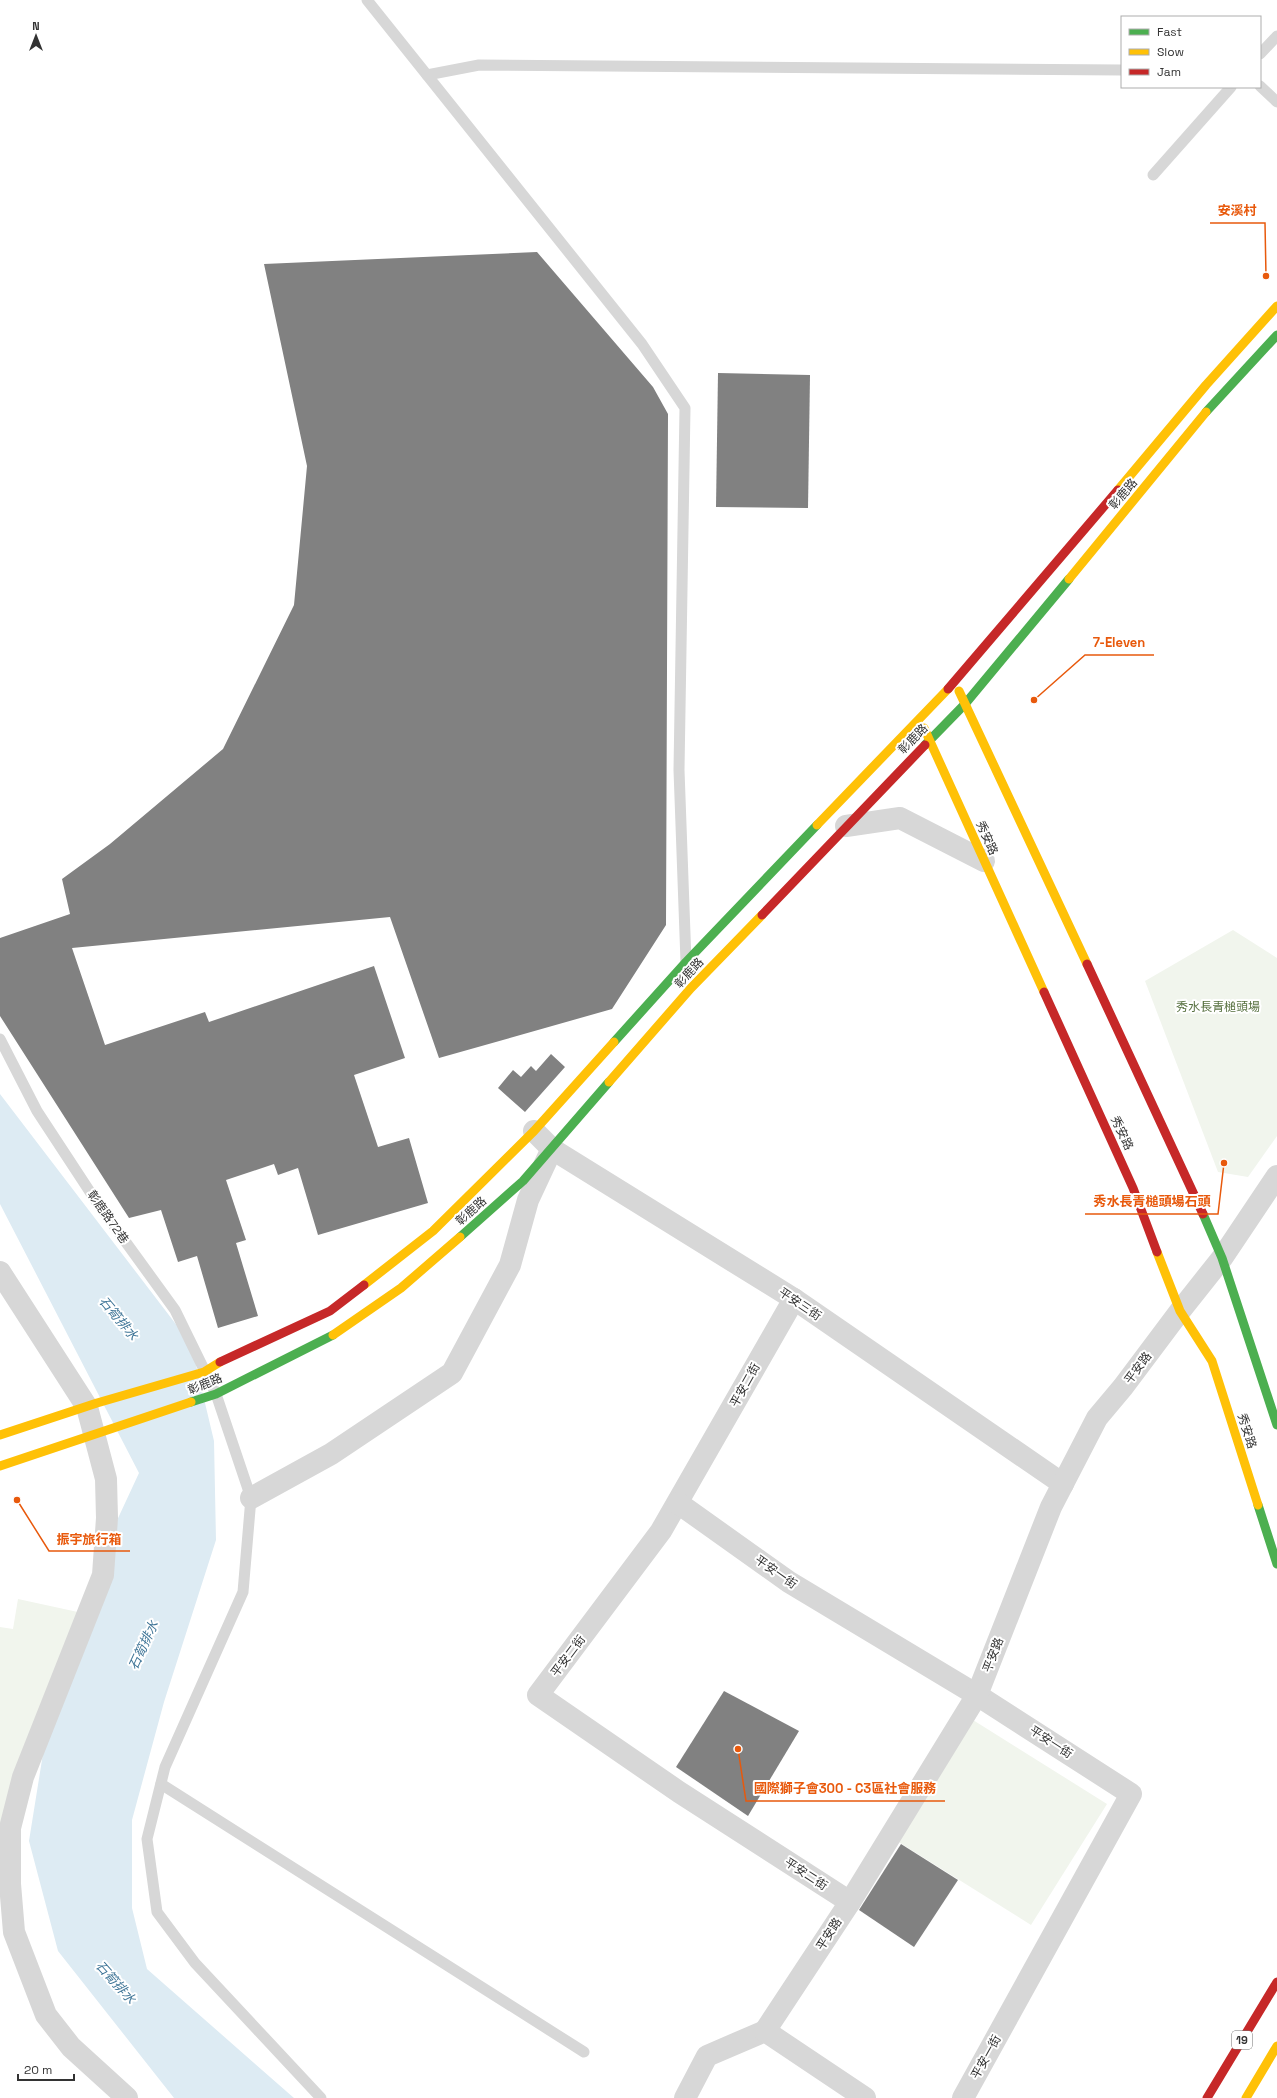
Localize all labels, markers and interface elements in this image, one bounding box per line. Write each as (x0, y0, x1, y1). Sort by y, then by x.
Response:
north arrow (16, 16, 56, 56)
legend (1121, 16, 1261, 88)
text: N (32, 19, 40, 33)
text: Fast (1157, 24, 1182, 40)
text: Slow (1157, 44, 1184, 60)
text: Jam (1157, 64, 1181, 80)
callout: 安溪村 (1210, 198, 1265, 223)
text: 安溪村 (1217, 202, 1257, 219)
street label: 彰鹿路 (1105, 475, 1141, 513)
callout: 7-Eleven (1085, 630, 1154, 655)
text: 7-Eleven (1093, 634, 1145, 651)
street label: 彰鹿路 (895, 720, 931, 758)
street label: 秀安路 (972, 818, 1002, 858)
street label: 彰鹿路 (671, 954, 707, 992)
park label: 秀水長青槌頭場 (1176, 999, 1260, 1015)
street label: 秀安路 (1107, 1113, 1137, 1153)
street label: 彰鹿路72巷 (84, 1187, 132, 1247)
callout: 秀水長青槌頭場石頭 (1085, 1189, 1218, 1214)
street label: 彰鹿路 (452, 1193, 490, 1229)
text: 秀水長青槌頭場石頭 (1093, 1193, 1211, 1210)
street label: 平安三街 (776, 1284, 824, 1324)
water label: 石筍排水 (95, 1293, 142, 1344)
street label: 平安路 (1121, 1349, 1155, 1387)
street label: 平安二街 (726, 1360, 764, 1410)
street label: 彰鹿路 (185, 1370, 225, 1398)
street label: 秀安路 (1234, 1411, 1260, 1451)
callout: 振宇旅行箱 (49, 1526, 130, 1551)
text: 振宇旅行箱 (56, 1531, 122, 1548)
street label: 平安一街 (752, 1552, 800, 1592)
water label: 石筍排水 (125, 1617, 163, 1672)
street label: 平安二街 (547, 1632, 589, 1680)
street label: 平安路 (979, 1635, 1007, 1675)
street label: 平安一街 (1027, 1722, 1075, 1762)
callout: 國際獅子會300 - C3區社會服務 (746, 1776, 945, 1801)
text: 國際獅子會300 - C3區社會服務 (754, 1780, 936, 1797)
street label: 平安二街 (782, 1854, 830, 1894)
street label: 平安路 (812, 1915, 846, 1953)
water label: 石筍排水 (92, 1957, 140, 2008)
road number: 19 (1232, 2031, 1252, 2049)
street label: 平安一街 (967, 2032, 1005, 2082)
scale bar (18, 2056, 74, 2082)
text: 20 m (24, 2062, 52, 2078)

